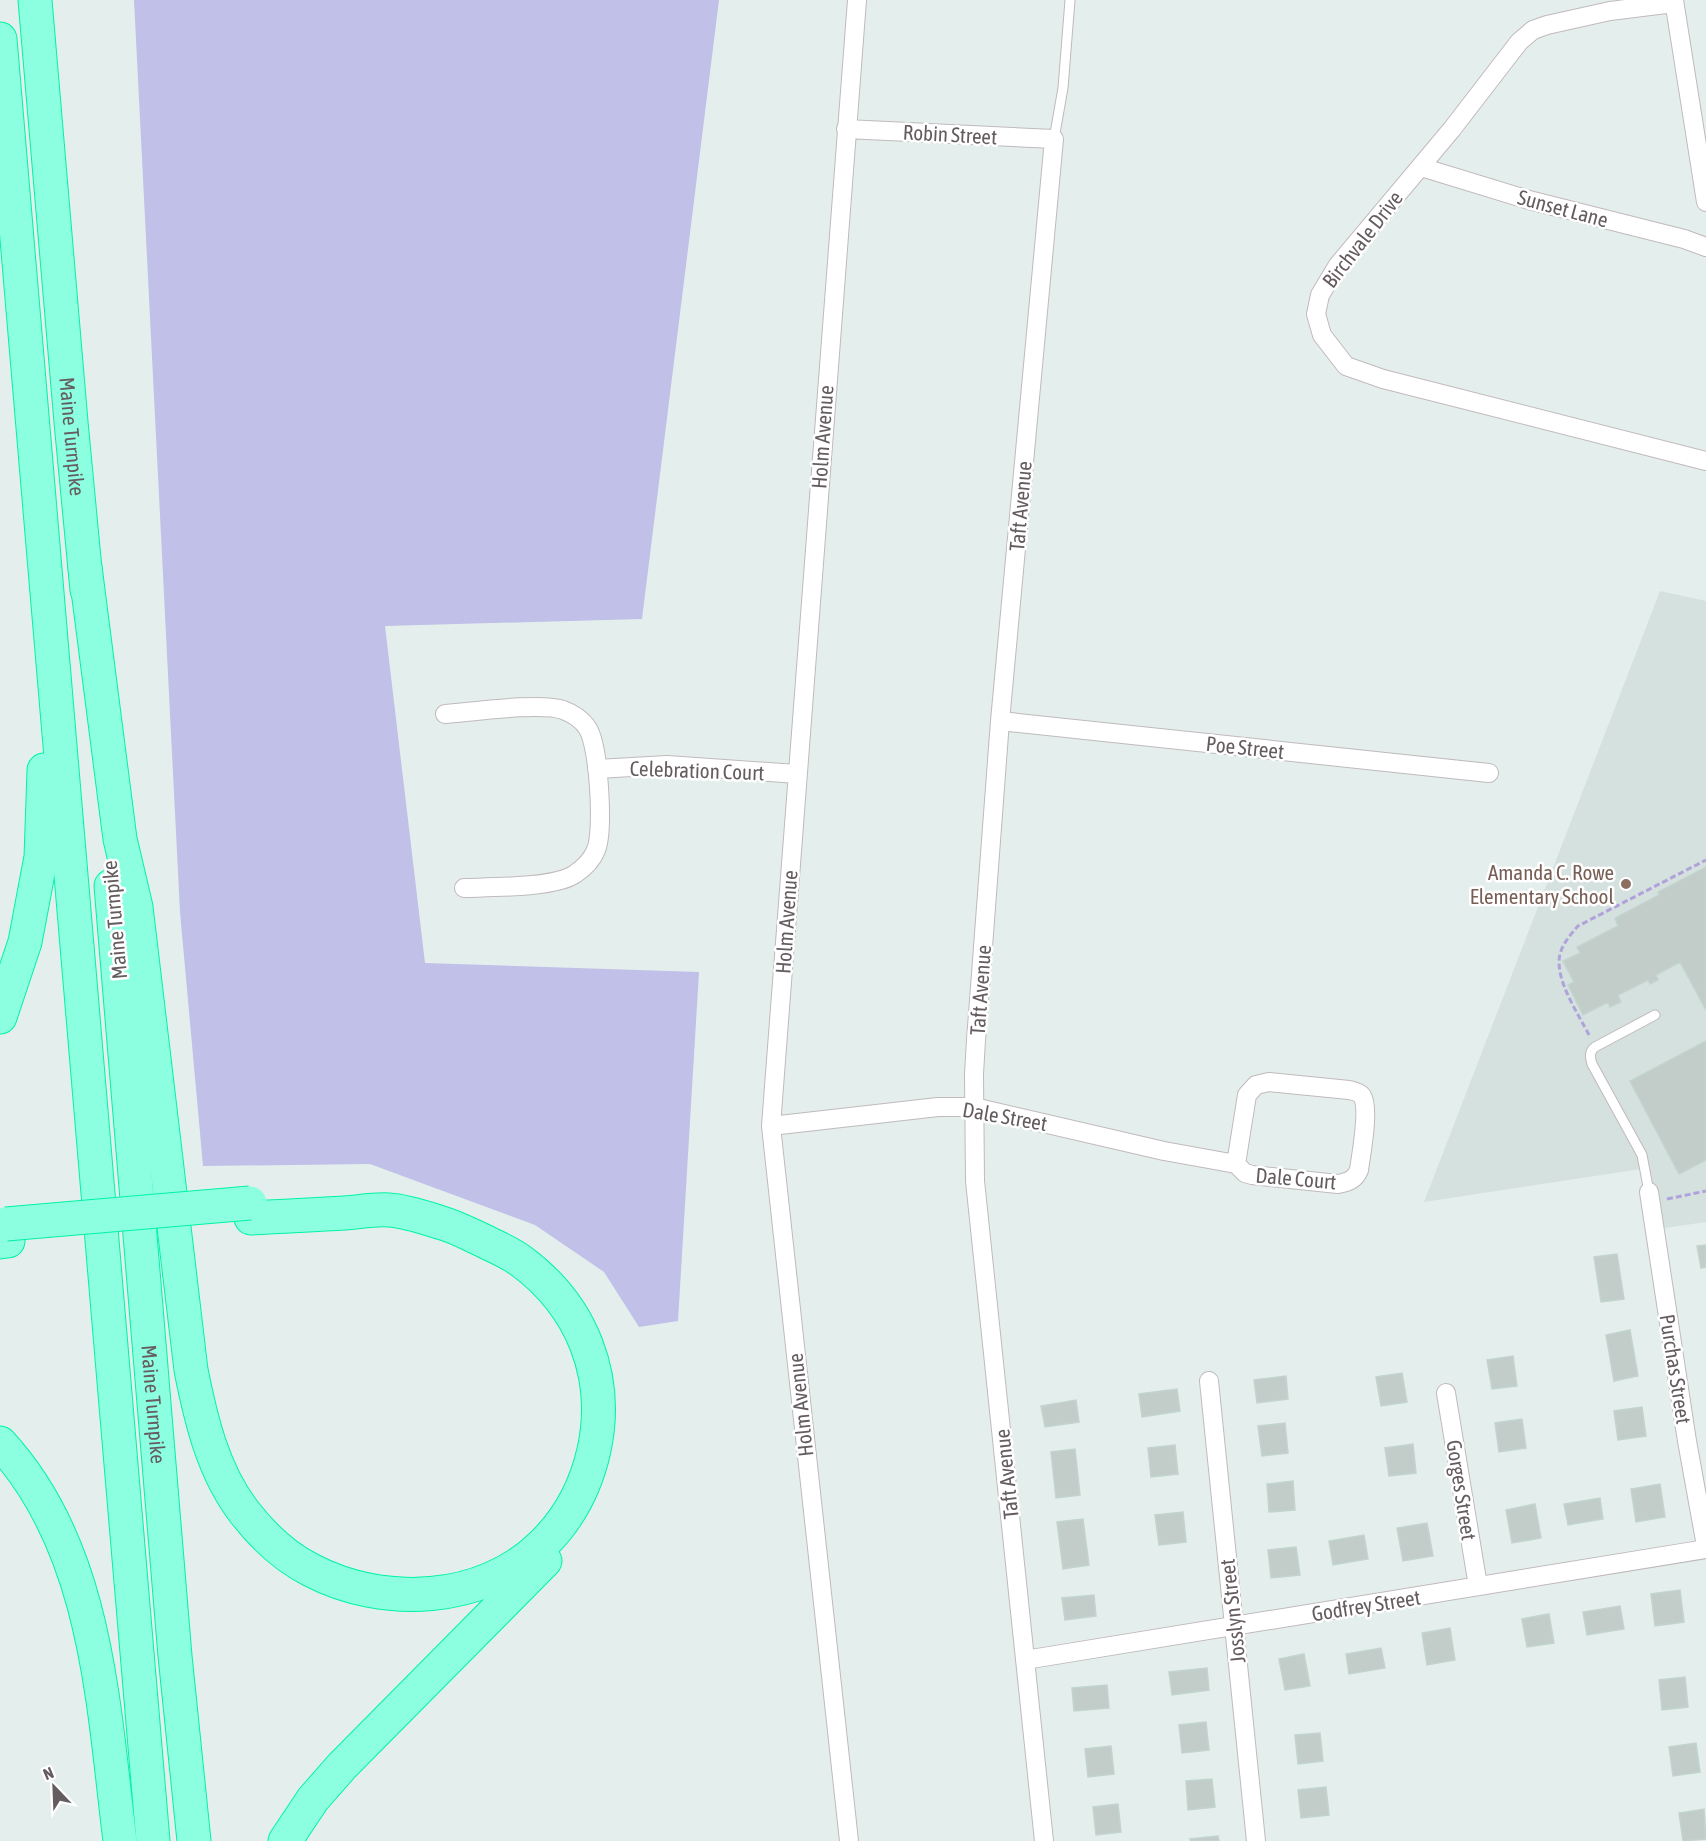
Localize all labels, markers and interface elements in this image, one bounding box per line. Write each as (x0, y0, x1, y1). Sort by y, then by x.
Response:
street label: Robin Street (902, 120, 998, 148)
street label: Sunset Lane (1515, 184, 1611, 232)
street label: Birchvale Drive (1317, 186, 1407, 292)
street label: Maine Turnpike (55, 376, 90, 497)
street label: Holm Avenue (806, 384, 838, 490)
street label: Taft Avenue (1004, 460, 1036, 552)
street label: Poe Street (1205, 731, 1285, 763)
street label: Celebration Court (629, 756, 765, 784)
street label: Maine Turnpike (97, 860, 131, 980)
place label: Amanda C. Rowe Elementary School (1470, 860, 1614, 908)
street label: Holm Avenue (770, 869, 802, 975)
marker: Amanda C. Rowe Elementary School (1619, 877, 1633, 891)
street label: Taft Avenue (965, 944, 995, 1036)
street label: Dale Street (961, 1097, 1049, 1135)
street label: Dale Court (1255, 1163, 1337, 1193)
street label: Purchas Street (1655, 1312, 1697, 1426)
street label: Maine Turnpike (137, 1344, 171, 1465)
street label: Holm Avenue (783, 1352, 817, 1458)
street label: Taft Avenue (989, 1428, 1023, 1520)
street label: Gorges Street (1442, 1438, 1482, 1542)
street label: Josslyn Street (1215, 1558, 1249, 1664)
street label: Godfrey Street (1310, 1585, 1422, 1625)
north arrow (24, 1757, 84, 1817)
text: N (40, 1763, 56, 1783)

